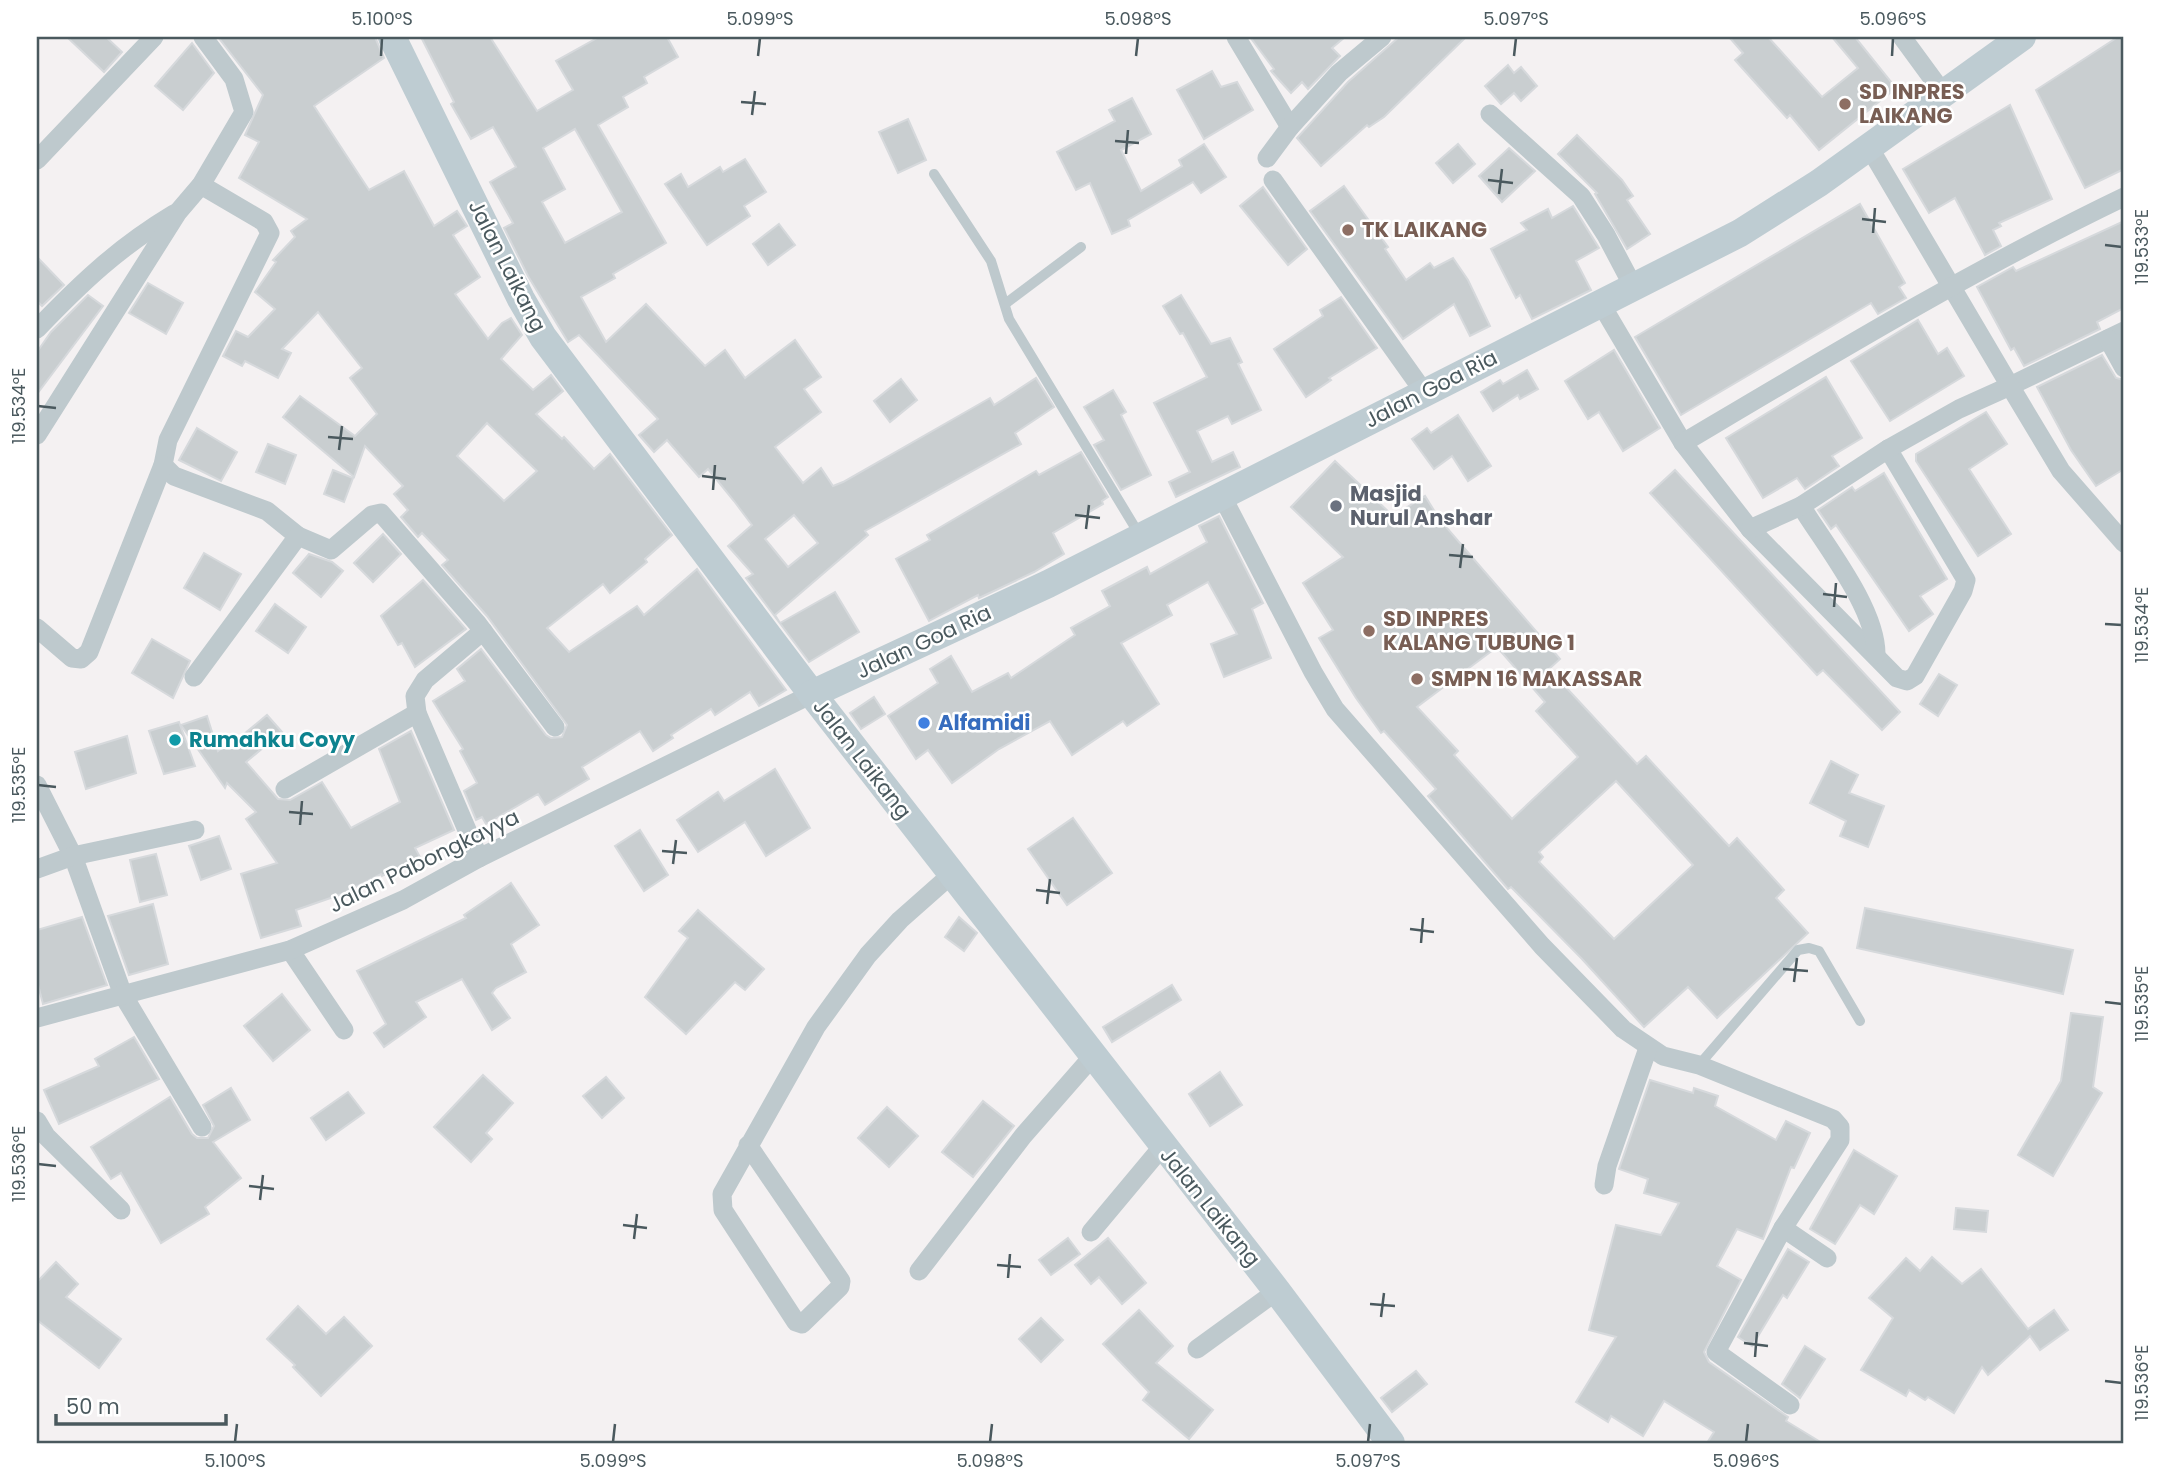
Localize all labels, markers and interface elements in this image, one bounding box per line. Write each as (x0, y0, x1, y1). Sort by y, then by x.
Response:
text: 5.100°S (351, 6, 413, 31)
text: 5.099°S (726, 6, 794, 31)
text: 5.098°S (1104, 6, 1172, 31)
text: 5.097°S (1483, 6, 1549, 31)
text: 5.096°S (1859, 6, 1927, 31)
place label: SD INPRES LAIKANG (1859, 77, 1965, 130)
marker: SD INPRES LAIKANG (1837, 96, 1853, 112)
street label: Jalan Laikang (462, 195, 553, 337)
text: 119.533°E (2129, 209, 2154, 285)
place label: TK LAIKANG (1362, 215, 1487, 244)
marker: TK LAIKANG (1340, 222, 1356, 238)
street label: Jalan Goa Ria (1359, 343, 1502, 434)
text: 119.534°E (6, 368, 31, 444)
place label: Masjid Nurul Anshar (1350, 479, 1493, 532)
marker: Masjid Nurul Anshar (1328, 498, 1344, 514)
text: 119.534°E (2129, 587, 2154, 663)
street label: Jalan Goa Ria (852, 598, 996, 685)
place label: SD INPRES KALANG TUBUNG 1 (1383, 604, 1575, 657)
marker: SD INPRES KALANG TUBUNG 1 (1361, 623, 1377, 639)
place label: SMPN 16 MAKASSAR (1431, 664, 1642, 693)
marker: SMPN 16 MAKASSAR (1409, 671, 1425, 687)
street label: Jalan Laikang (806, 693, 918, 825)
place label: Alfamidi (938, 708, 1030, 737)
marker: Alfamidi (916, 715, 932, 731)
place label: Rumahku Coyy (189, 725, 356, 754)
marker: Rumahku Coyy (167, 732, 183, 748)
text: 119.535°E (6, 747, 31, 823)
street label: Jalan Pabongkayya (324, 802, 524, 919)
text: 119.535°E (2129, 966, 2154, 1042)
text: 119.536°E (6, 1126, 31, 1202)
street label: Jalan Laikang (1154, 1141, 1267, 1272)
text: 119.536°E (2129, 1345, 2154, 1421)
scale bar (56, 1382, 226, 1426)
text: 50 m (66, 1392, 120, 1421)
text: 5.100°S (204, 1448, 266, 1473)
text: 5.099°S (579, 1448, 647, 1473)
text: 5.098°S (956, 1448, 1024, 1473)
text: 5.097°S (1335, 1448, 1401, 1473)
text: 5.096°S (1712, 1448, 1780, 1473)

